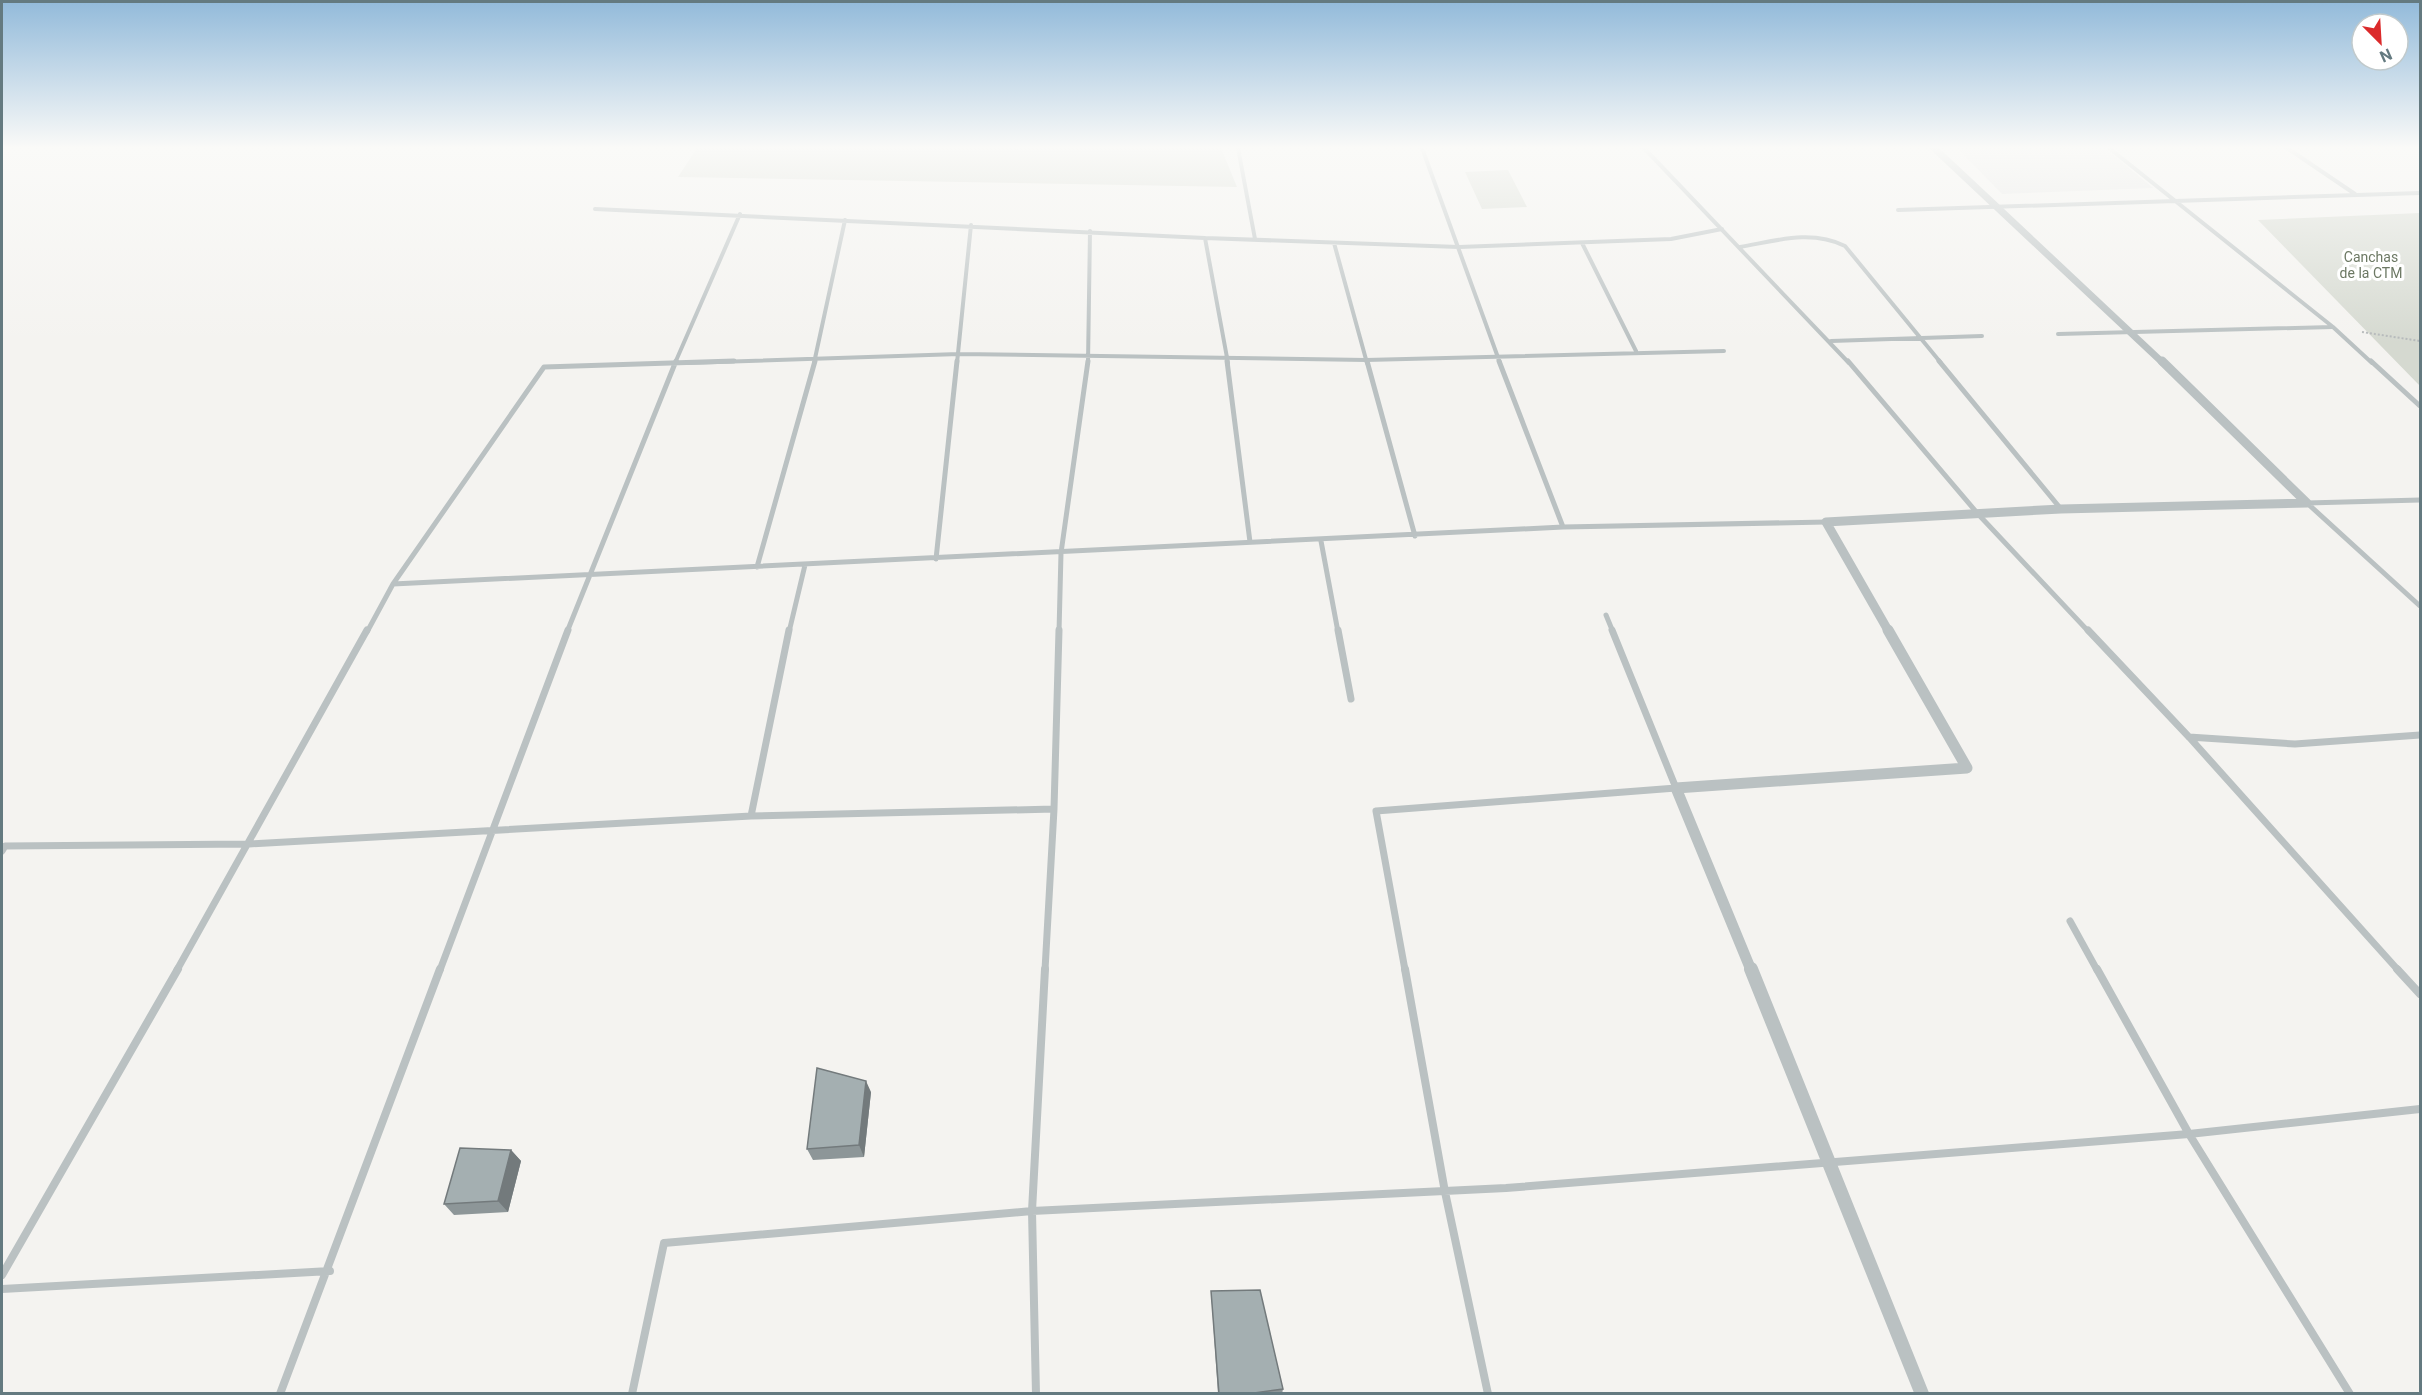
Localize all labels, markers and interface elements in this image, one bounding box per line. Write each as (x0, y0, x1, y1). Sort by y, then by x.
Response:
north arrow (2350, 12, 2410, 72)
text: N (2377, 44, 2395, 66)
park label: Canchas de la CTM (2340, 249, 2402, 281)

